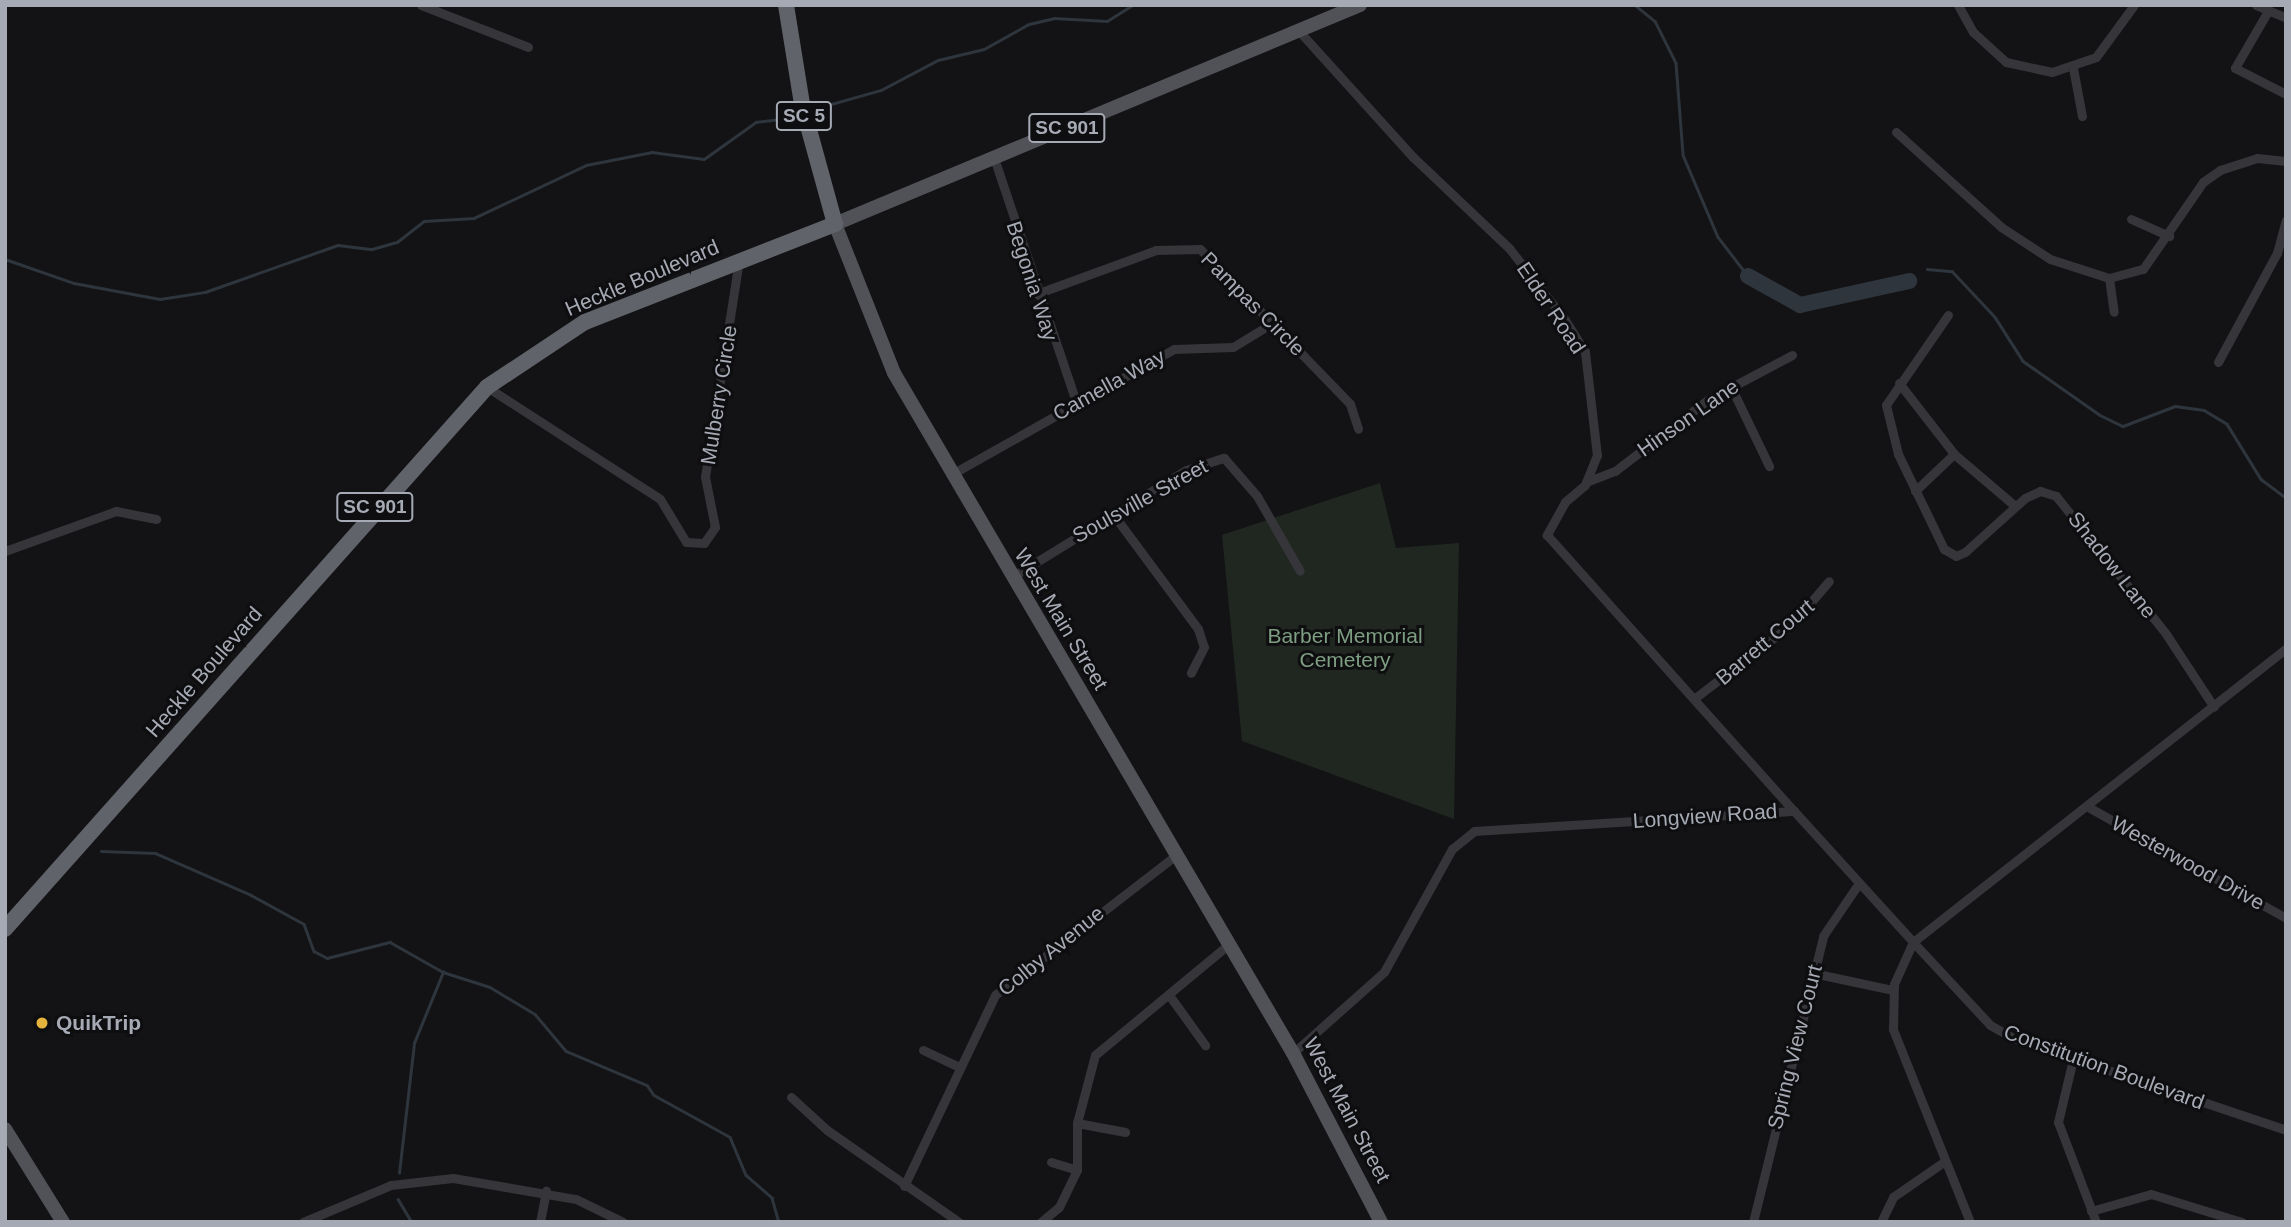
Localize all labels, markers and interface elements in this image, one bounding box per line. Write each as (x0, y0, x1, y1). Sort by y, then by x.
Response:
road number: SC 5 (774, 100, 834, 132)
road number: SC 901 (1027, 112, 1107, 144)
street label: Begonia Way (1001, 218, 1063, 344)
street label: Heckle Boulevard (561, 234, 723, 322)
street label: Pampas Circle (1196, 247, 1310, 361)
street label: Elder Road (1511, 257, 1591, 359)
street label: Mulberry Circle (696, 323, 742, 467)
street label: Camella Way (1049, 344, 1169, 426)
street label: Hinson Lane (1632, 374, 1744, 462)
street label: Soulsville Street (1068, 453, 1212, 549)
road number: SC 901 (335, 492, 415, 522)
street label: Shadow Lane (2063, 507, 2161, 623)
street label: West Main Street (1009, 544, 1113, 694)
street label: Barrett Court (1711, 594, 1819, 690)
street label: Heckle Boulevard (141, 602, 267, 742)
park label: Barber Memorial Cemetery (1267, 623, 1423, 673)
street label: Longview Road (1632, 798, 1778, 834)
street label: Westerwood Drive (2107, 810, 2269, 916)
street label: Colby Avenue (992, 900, 1110, 1002)
street label: Spring View Court (1762, 962, 1828, 1132)
place label: QuikTrip (56, 1010, 141, 1036)
marker: QuikTrip (34, 1015, 50, 1031)
street label: Constitution Boulevard (2000, 1019, 2208, 1115)
street label: West Main Street (1298, 1033, 1396, 1187)

